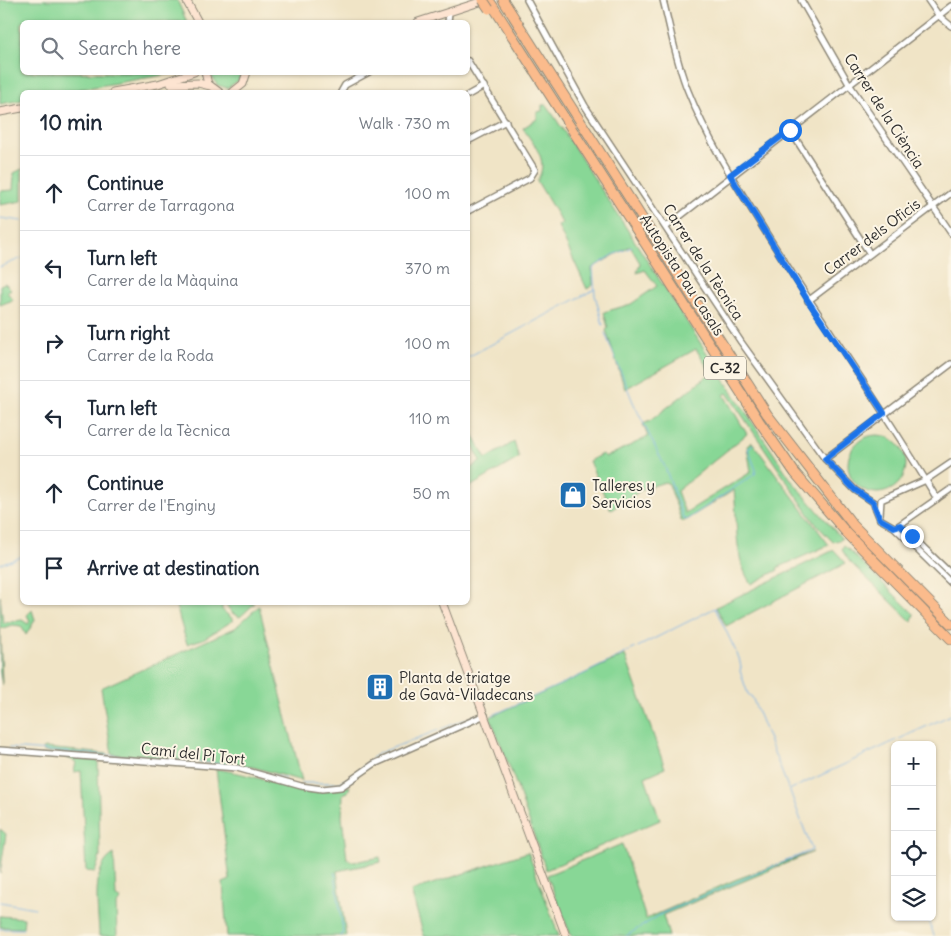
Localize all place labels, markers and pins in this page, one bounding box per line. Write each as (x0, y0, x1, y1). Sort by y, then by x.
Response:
place label: Talleres y Servicios (592, 476, 655, 512)
shop icon: Talleres y Servicios (558, 480, 588, 510)
place label: Planta de triatge de Gavà-Viladecans (399, 668, 533, 704)
building icon: Planta de triatge de Gavà-Viladecans (365, 672, 395, 702)

